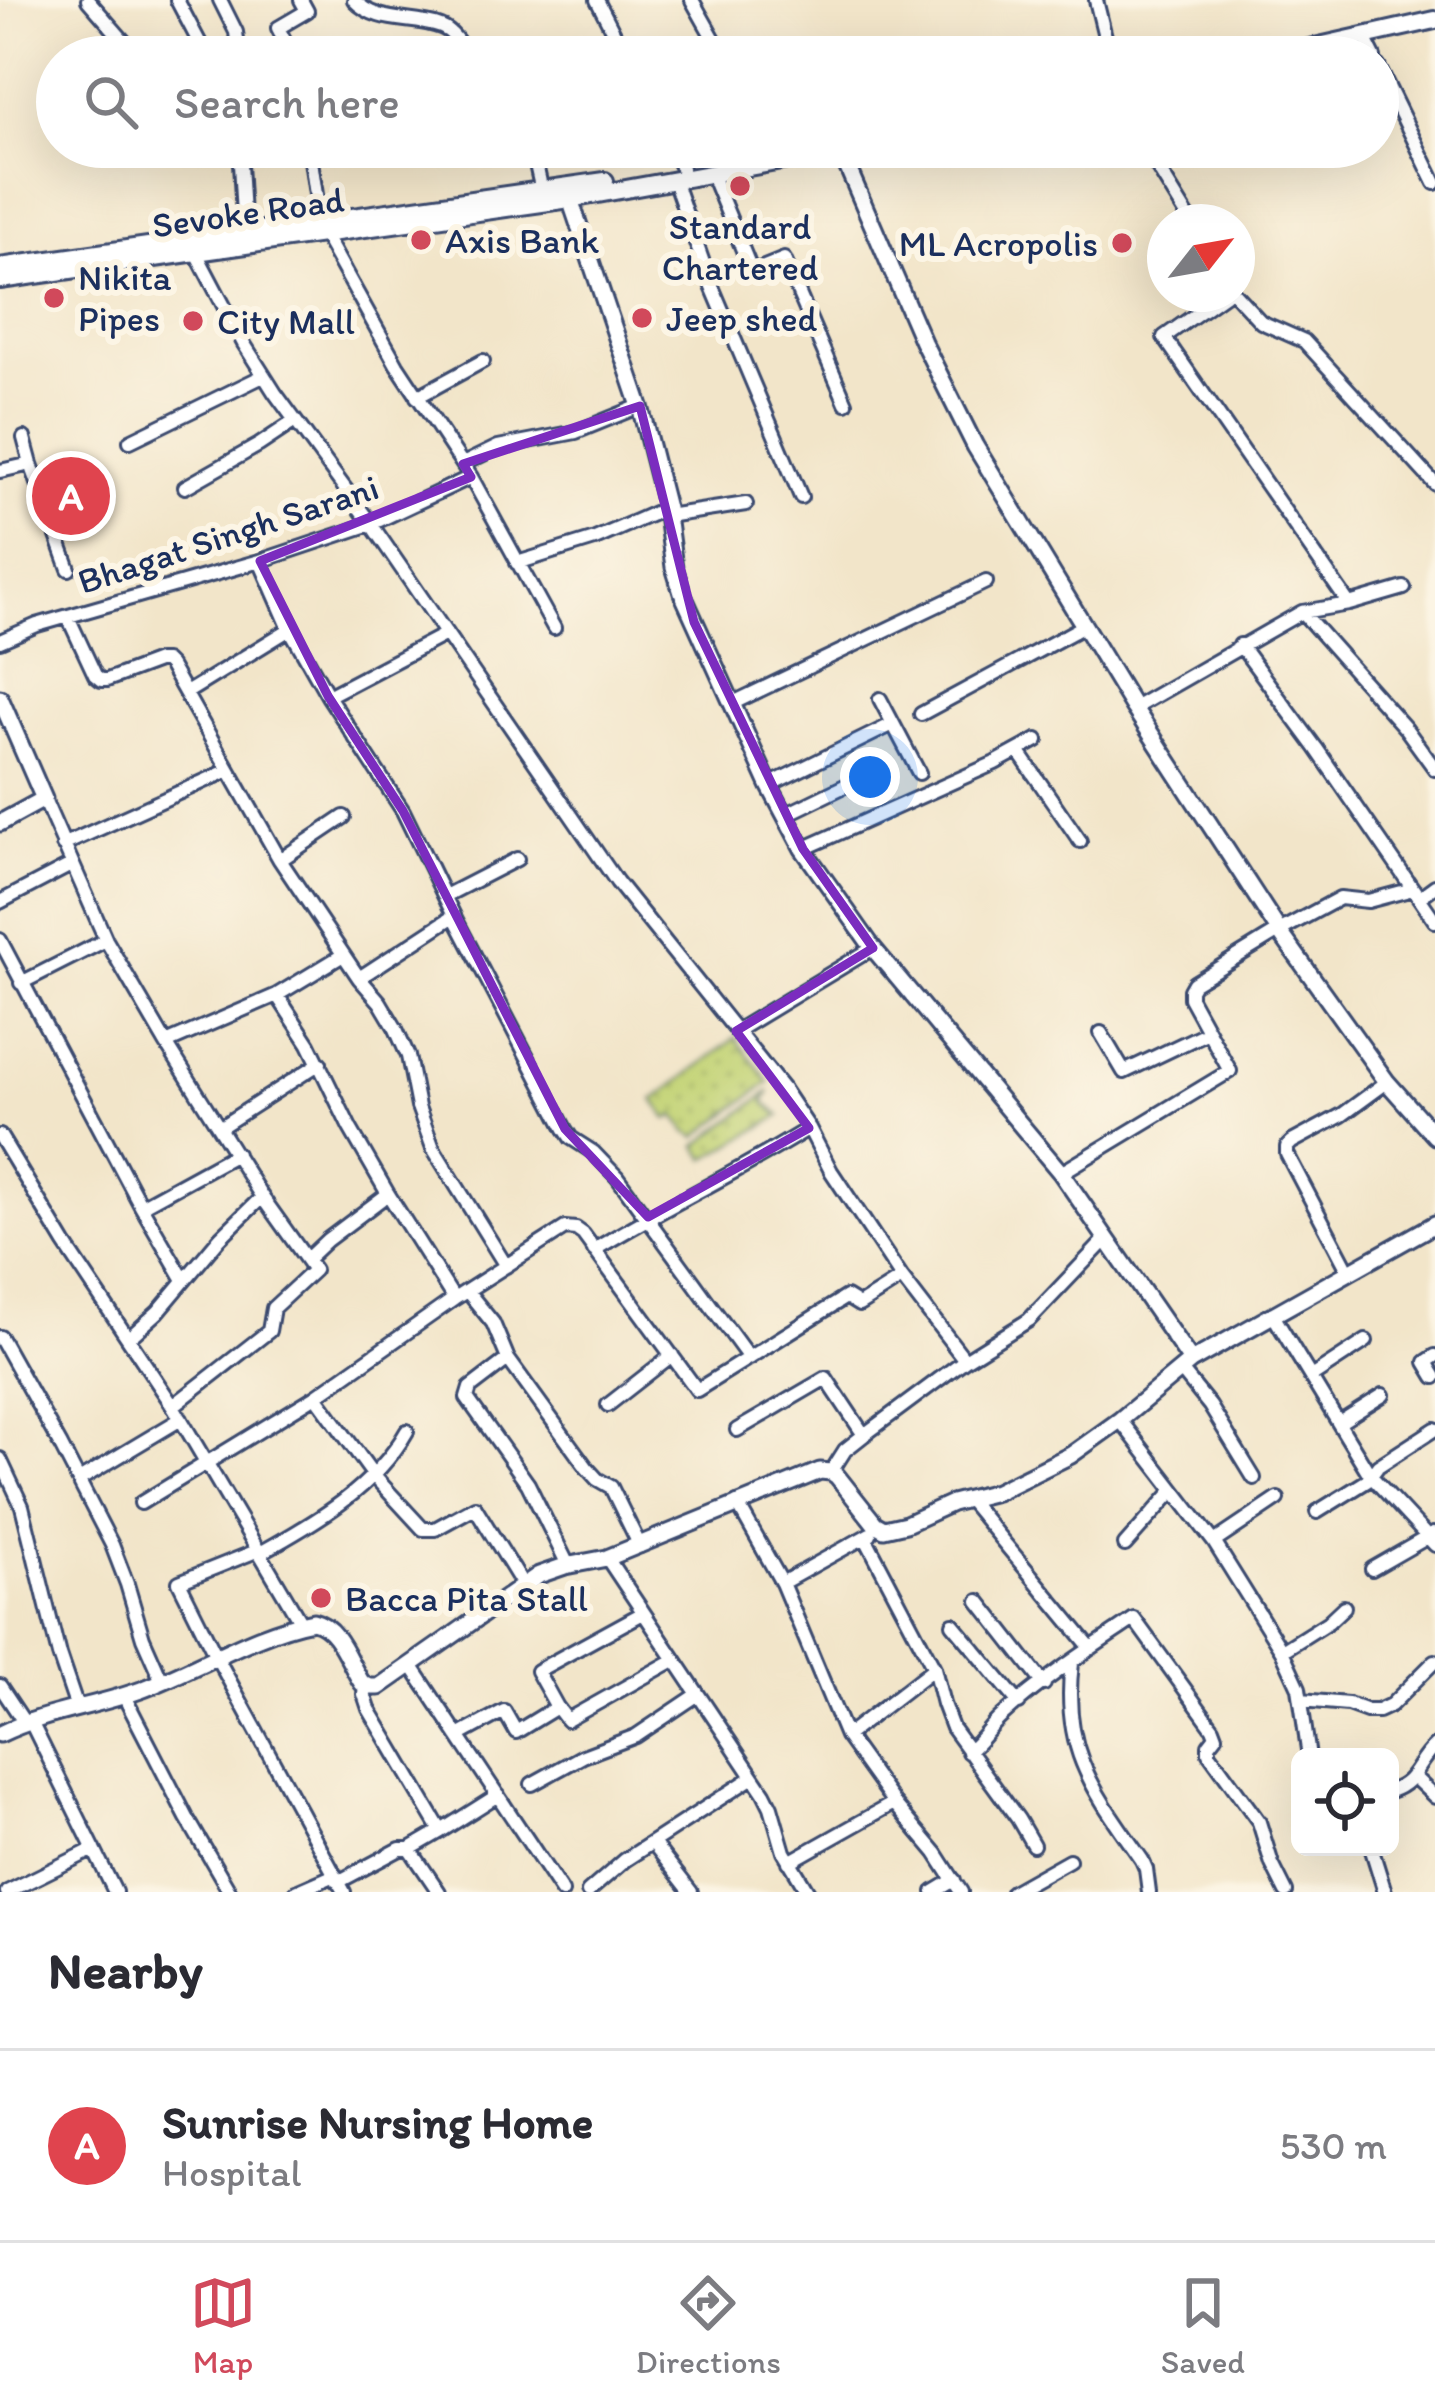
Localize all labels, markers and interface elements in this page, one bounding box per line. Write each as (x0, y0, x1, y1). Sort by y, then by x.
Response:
search box (36, 36, 1399, 168)
icon: search (78, 69, 144, 135)
text: Search here (174, 75, 400, 129)
marker: Standard Chartered (727, 173, 753, 199)
street label: Sevoke Road (149, 177, 347, 247)
north arrow (1147, 204, 1255, 312)
place label: Standard Chartered (662, 205, 818, 289)
place label: Axis Bank (445, 219, 600, 262)
place label: ML Acropolis (899, 222, 1098, 265)
marker: Axis Bank (408, 227, 434, 253)
marker: ML Acropolis (1109, 230, 1135, 256)
place label: Nikita Pipes (78, 256, 172, 340)
marker: Nikita Pipes (41, 285, 67, 311)
place label: Jeep shed (666, 297, 818, 340)
place label: City Mall (217, 300, 355, 343)
marker: Jeep shed (629, 305, 655, 331)
marker: City Mall (180, 308, 206, 334)
pin: A (32, 451, 110, 541)
street label: Bhagat Singh Sarani (72, 465, 384, 603)
your location (840, 747, 900, 807)
place label: Bacca Pita Stall (345, 1577, 588, 1620)
marker: Bacca Pita Stall (308, 1585, 334, 1611)
map controls (1291, 1748, 1399, 1856)
button: locate (1291, 1748, 1399, 1856)
text: Nearby (48, 1940, 203, 2001)
text: Sunrise Nursing Home (162, 2095, 593, 2149)
text: A (75, 2122, 99, 2169)
text: 530 m (1280, 2122, 1387, 2169)
text: Hospital (162, 2149, 301, 2196)
tab: Map (190, 2270, 256, 2381)
tab: Directions (636, 2270, 781, 2381)
tab: Saved (1161, 2270, 1245, 2381)

